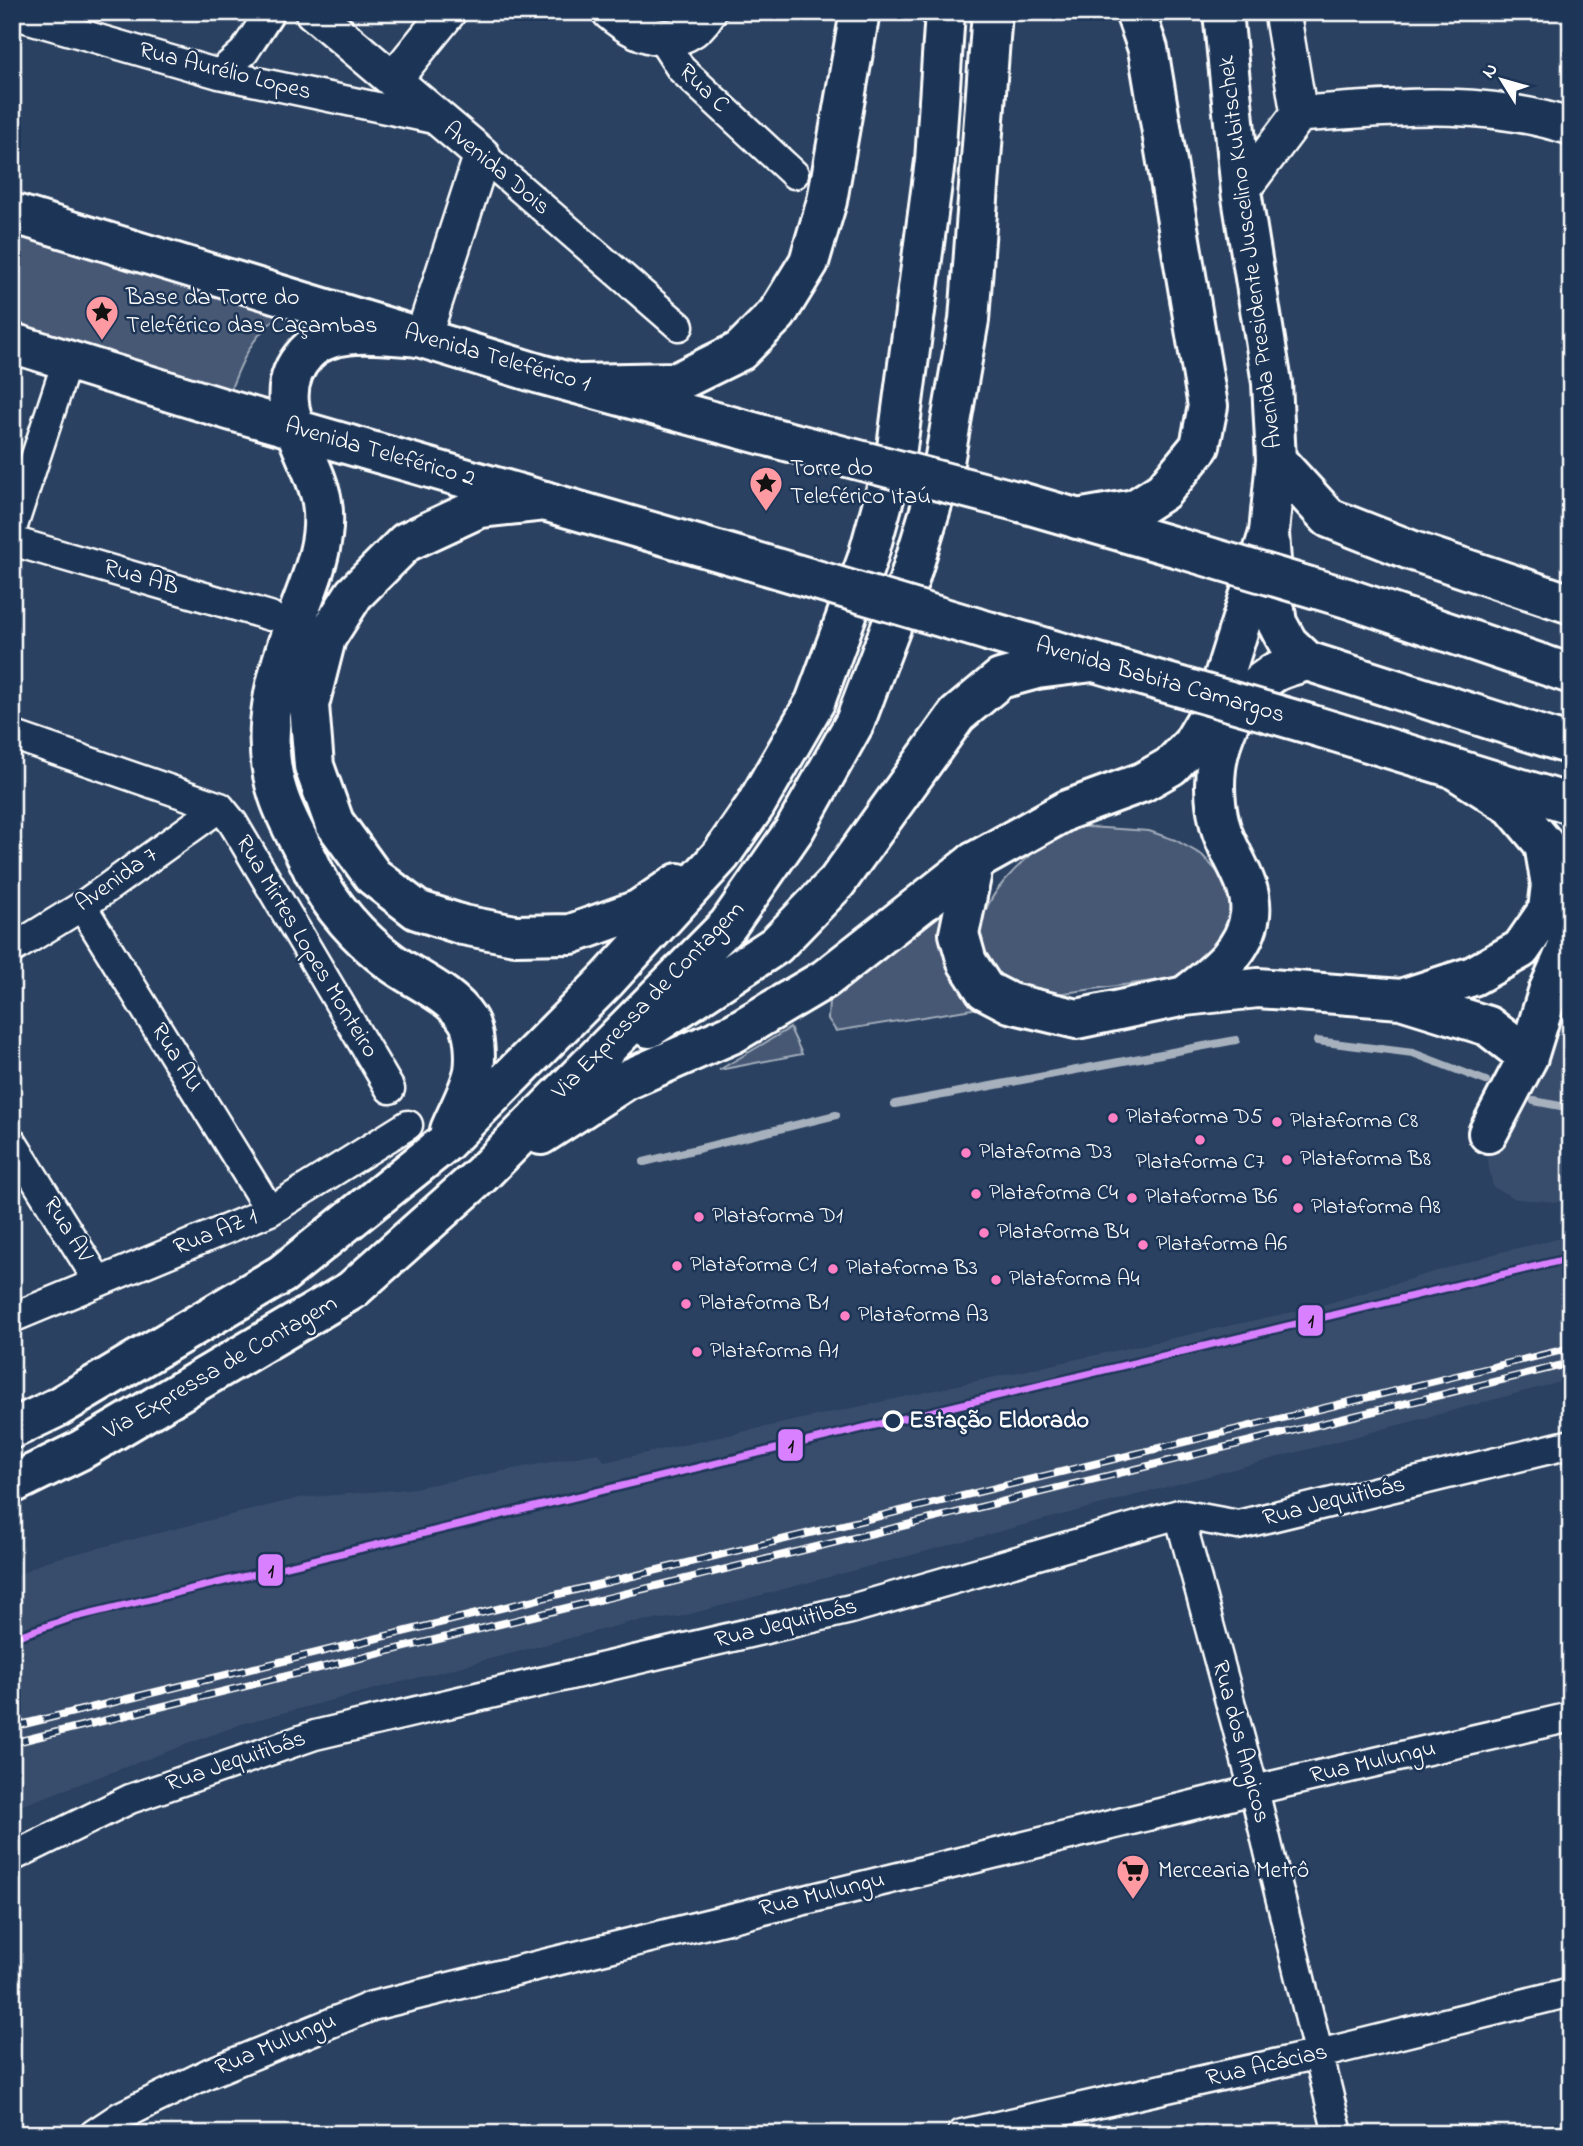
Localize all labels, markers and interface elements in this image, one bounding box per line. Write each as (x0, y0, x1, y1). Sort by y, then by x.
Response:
street label: Rua Aurélio Lopes (135, 34, 315, 110)
north arrow (1468, 46, 1538, 116)
street label: Avenida Presidente Juscelino Kubitschek (1209, 53, 1292, 451)
street label: Rua C (670, 56, 736, 122)
text: N (1476, 58, 1505, 85)
street label: Avenida Dois (435, 114, 557, 224)
place label: Base da Torre do Teleférico das Caçambas (125, 281, 378, 344)
place icon: Base da Torre do Teleférico das Caçambas (83, 293, 121, 342)
street label: Avenida Teleférico 1 (400, 316, 595, 402)
street label: Avenida Teleférico 2 (281, 409, 479, 497)
place label: Torre do Teleférico Itaú (790, 452, 931, 515)
place icon: Torre do Teleférico Itaú (747, 464, 785, 513)
street label: Rua AB (99, 551, 183, 605)
street label: Avenida Babita Camargos (1031, 629, 1289, 733)
street label: Rua Mirtes Lopes Monteiro (225, 829, 387, 1065)
street label: Avenida 7 (68, 839, 166, 921)
street label: Via Expressa de Contagem (544, 894, 754, 1109)
street label: Rua AU (141, 1017, 211, 1099)
place label: Plataforma D5 (1126, 1102, 1263, 1134)
place label: Plataforma C8 (1290, 1106, 1418, 1138)
marker: Plataforma D5 (1106, 1111, 1120, 1125)
marker: Plataforma C8 (1270, 1115, 1284, 1129)
marker: Plataforma C7 (1193, 1133, 1207, 1147)
place label: Plataforma D3 (979, 1137, 1112, 1169)
place label: Plataforma B8 (1300, 1144, 1431, 1176)
marker: Plataforma D3 (959, 1146, 973, 1160)
place label: Plataforma C7 (1135, 1147, 1265, 1179)
marker: Plataforma B8 (1280, 1153, 1294, 1167)
place label: Plataforma C4 (989, 1178, 1118, 1210)
place label: Plataforma B6 (1145, 1182, 1278, 1214)
marker: Plataforma C4 (969, 1187, 983, 1201)
street label: Rua AV (33, 1190, 101, 1270)
marker: Plataforma B6 (1125, 1191, 1139, 1205)
place label: Plataforma A8 (1311, 1192, 1441, 1224)
street label: Rua AZ 1 (169, 1200, 264, 1266)
place label: Plataforma D1 (712, 1201, 843, 1233)
marker: Plataforma A8 (1291, 1201, 1305, 1215)
marker: Plataforma D1 (692, 1210, 706, 1224)
place label: Plataforma B4 (997, 1217, 1129, 1249)
marker: Plataforma B4 (977, 1226, 991, 1240)
place label: Plataforma A6 (1156, 1229, 1287, 1261)
marker: Plataforma A6 (1136, 1238, 1150, 1252)
place label: Plataforma C1 (690, 1250, 817, 1282)
place label: Plataforma B3 (846, 1253, 978, 1285)
marker: Plataforma C1 (670, 1259, 684, 1273)
marker: Plataforma B3 (826, 1262, 840, 1276)
place label: Plataforma A4 (1009, 1264, 1139, 1296)
marker: Plataforma A4 (989, 1273, 1003, 1287)
street label: Via Expressa de Contagem (97, 1287, 344, 1450)
place label: Plataforma B1 (699, 1288, 829, 1320)
marker: Plataforma B1 (679, 1297, 693, 1311)
place label: Plataforma A3 (858, 1300, 989, 1332)
line badge: 1 (1297, 1304, 1324, 1337)
marker: Plataforma A3 (838, 1309, 852, 1323)
text: 1 (1308, 1309, 1314, 1336)
place label: Plataforma A1 (710, 1336, 838, 1368)
marker: Plataforma A1 (690, 1345, 704, 1359)
place label: Estação Eldorado (909, 1404, 1089, 1439)
marker: Estação Eldorado (883, 1411, 903, 1431)
line badge: 1 (777, 1428, 804, 1462)
text: 1 (788, 1434, 794, 1461)
street label: Rua Jequitibás (1259, 1467, 1409, 1537)
line badge: 1 (257, 1553, 284, 1587)
text: 1 (268, 1559, 274, 1586)
street label: Rua Jequitibás (711, 1589, 861, 1659)
street label: Rua dos Angicos (1201, 1657, 1279, 1827)
street label: Rua Jequitibás (161, 1722, 311, 1802)
street label: Rua Mulungu (1307, 1732, 1439, 1794)
supermarket icon: Mercearia Metrô (1114, 1852, 1152, 1901)
place label: Mercearia Metrô (1158, 1854, 1309, 1889)
street label: Rua Mulungu (756, 1863, 888, 1927)
street label: Rua Mulungu (210, 2004, 342, 2086)
street label: Rua Acácias (1203, 2035, 1331, 2097)

